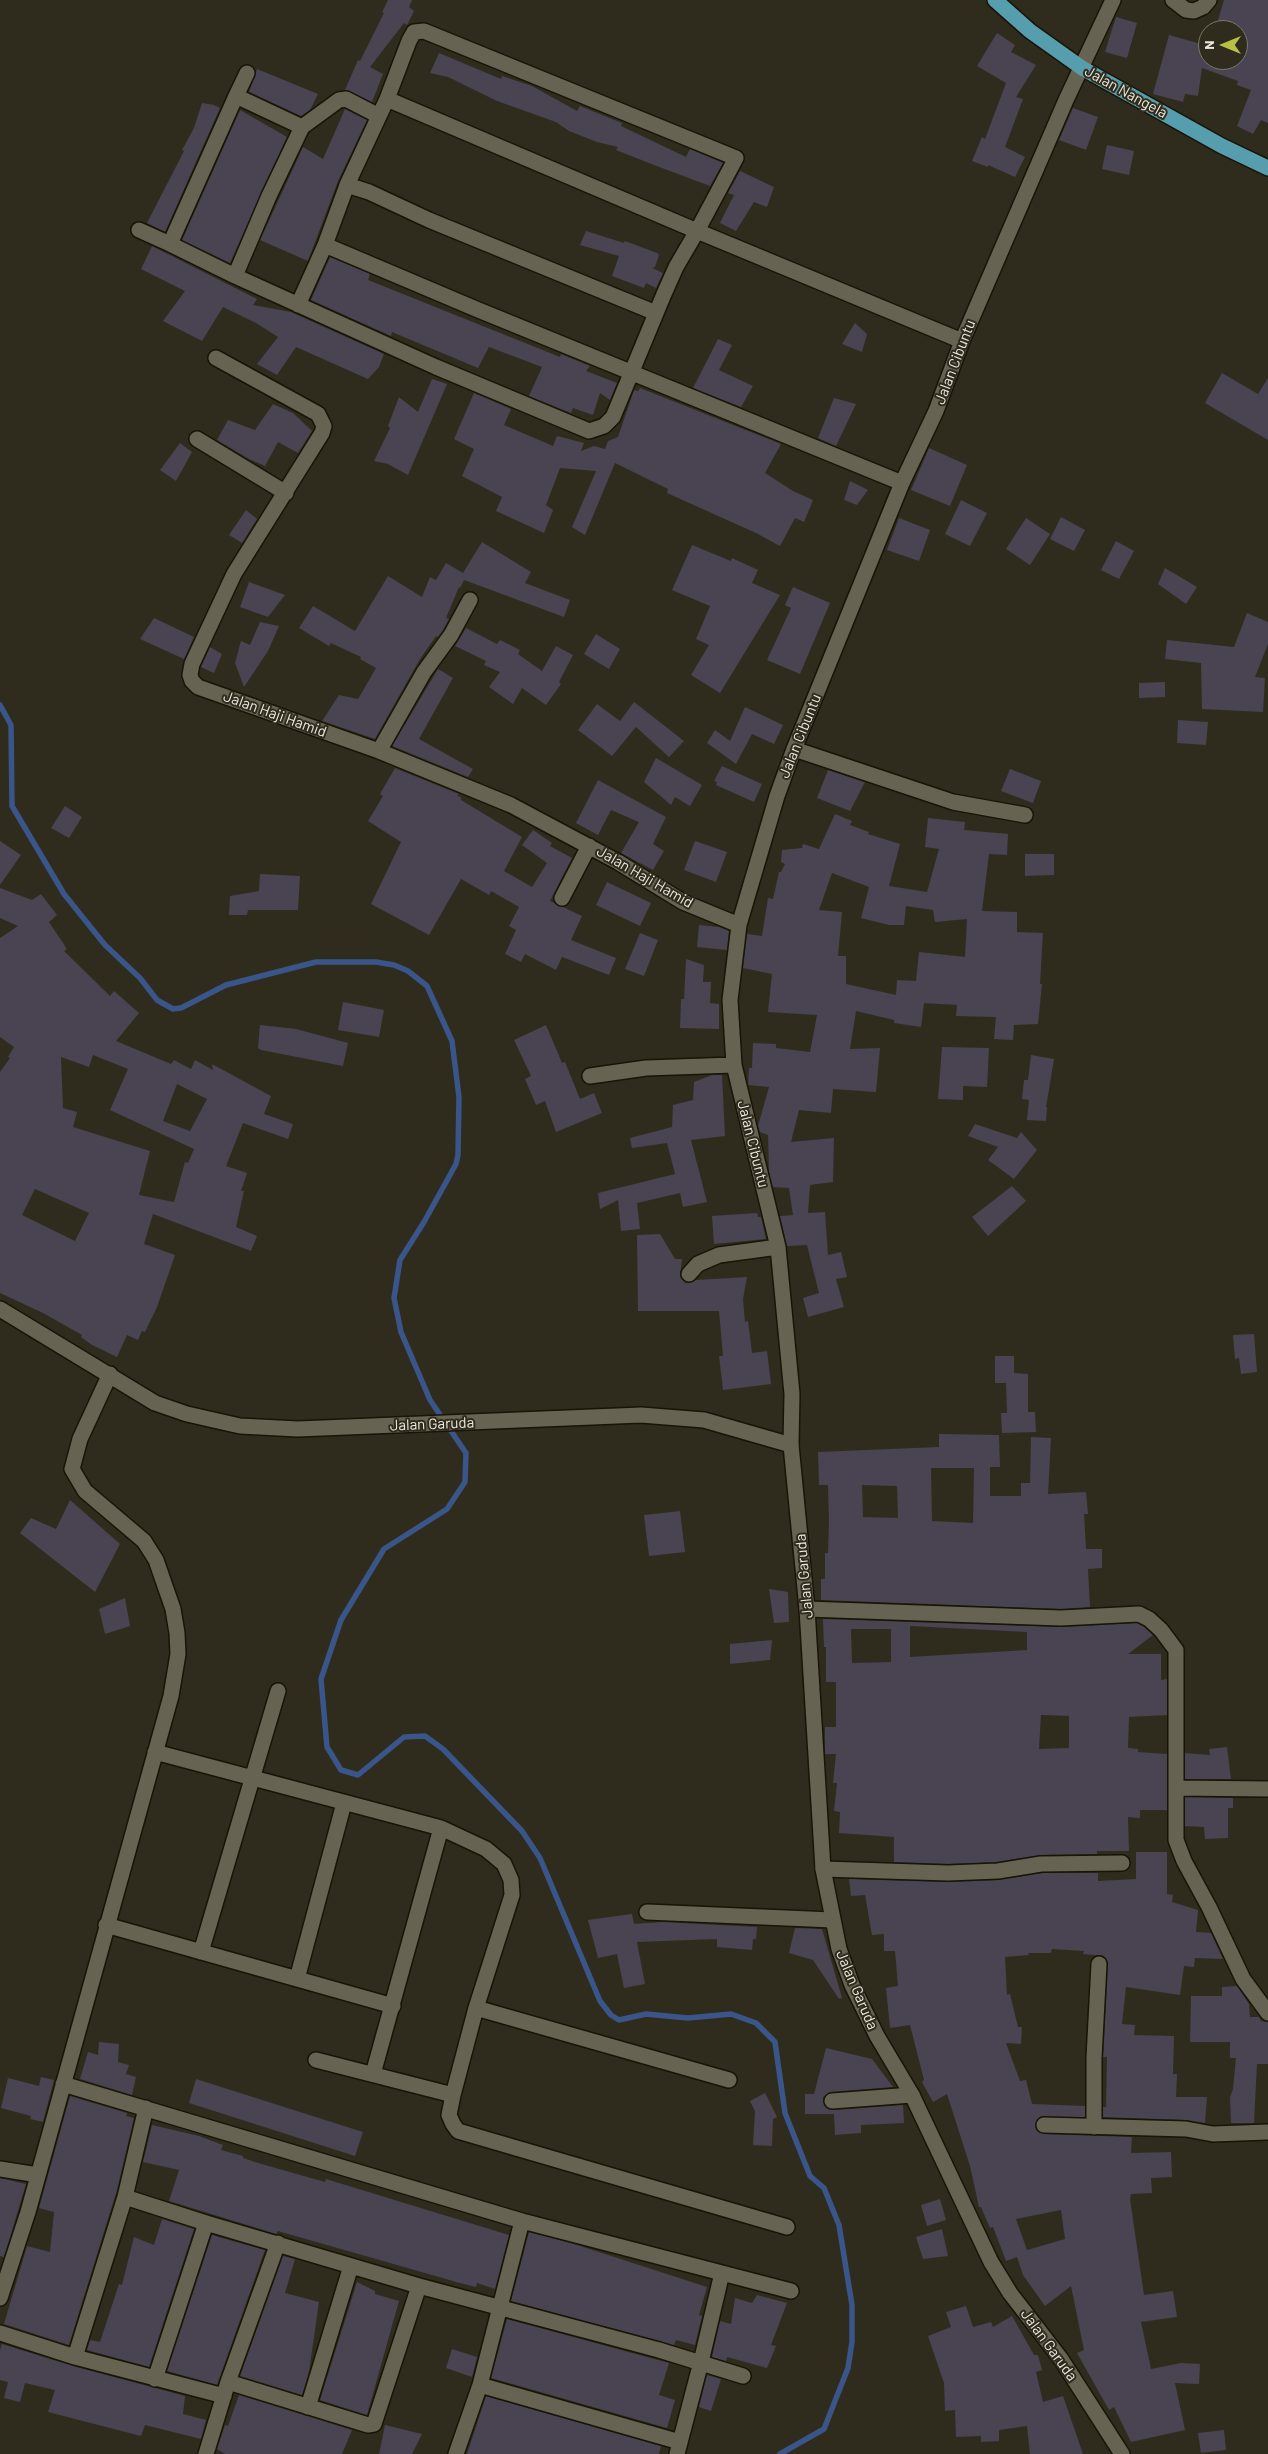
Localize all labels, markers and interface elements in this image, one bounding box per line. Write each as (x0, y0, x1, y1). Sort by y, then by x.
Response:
north arrow (1198, 20, 1248, 70)
text: N (1200, 40, 1217, 50)
street label: Jalan Nangela (1082, 62, 1170, 122)
street label: Jalan Cibuntu (931, 317, 979, 407)
street label: Jalan Haji Hamid (221, 687, 329, 741)
street label: Jalan Cibuntu (775, 691, 825, 781)
street label: Jalan Haji Hamid (594, 842, 696, 912)
street label: Jalan Cibuntu (733, 1099, 773, 1189)
street label: Jalan Garuda (389, 1414, 475, 1434)
street label: Jalan Garuda (791, 1533, 817, 1619)
street label: Jalan Garuda (832, 1948, 882, 2032)
street label: Jalan Garuda (1017, 2305, 1081, 2385)

